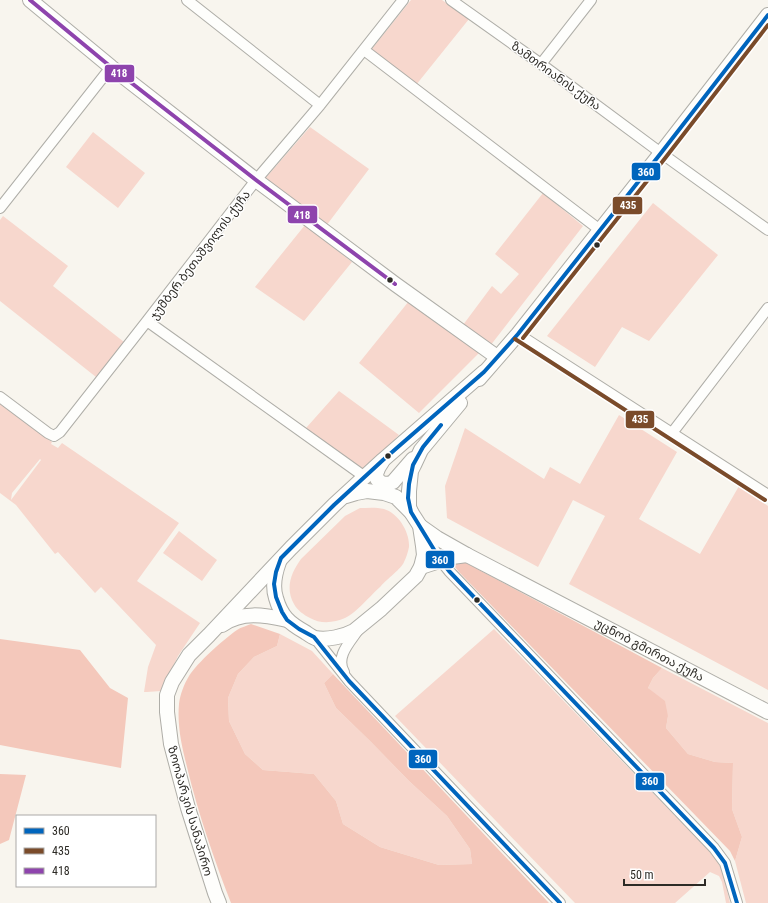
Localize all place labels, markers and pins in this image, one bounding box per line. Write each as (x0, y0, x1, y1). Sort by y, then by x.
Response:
unlabelled marker (592, 240, 602, 250)
unlabelled marker (385, 275, 395, 285)
unlabelled marker (383, 451, 393, 461)
unlabelled marker (472, 595, 482, 605)

